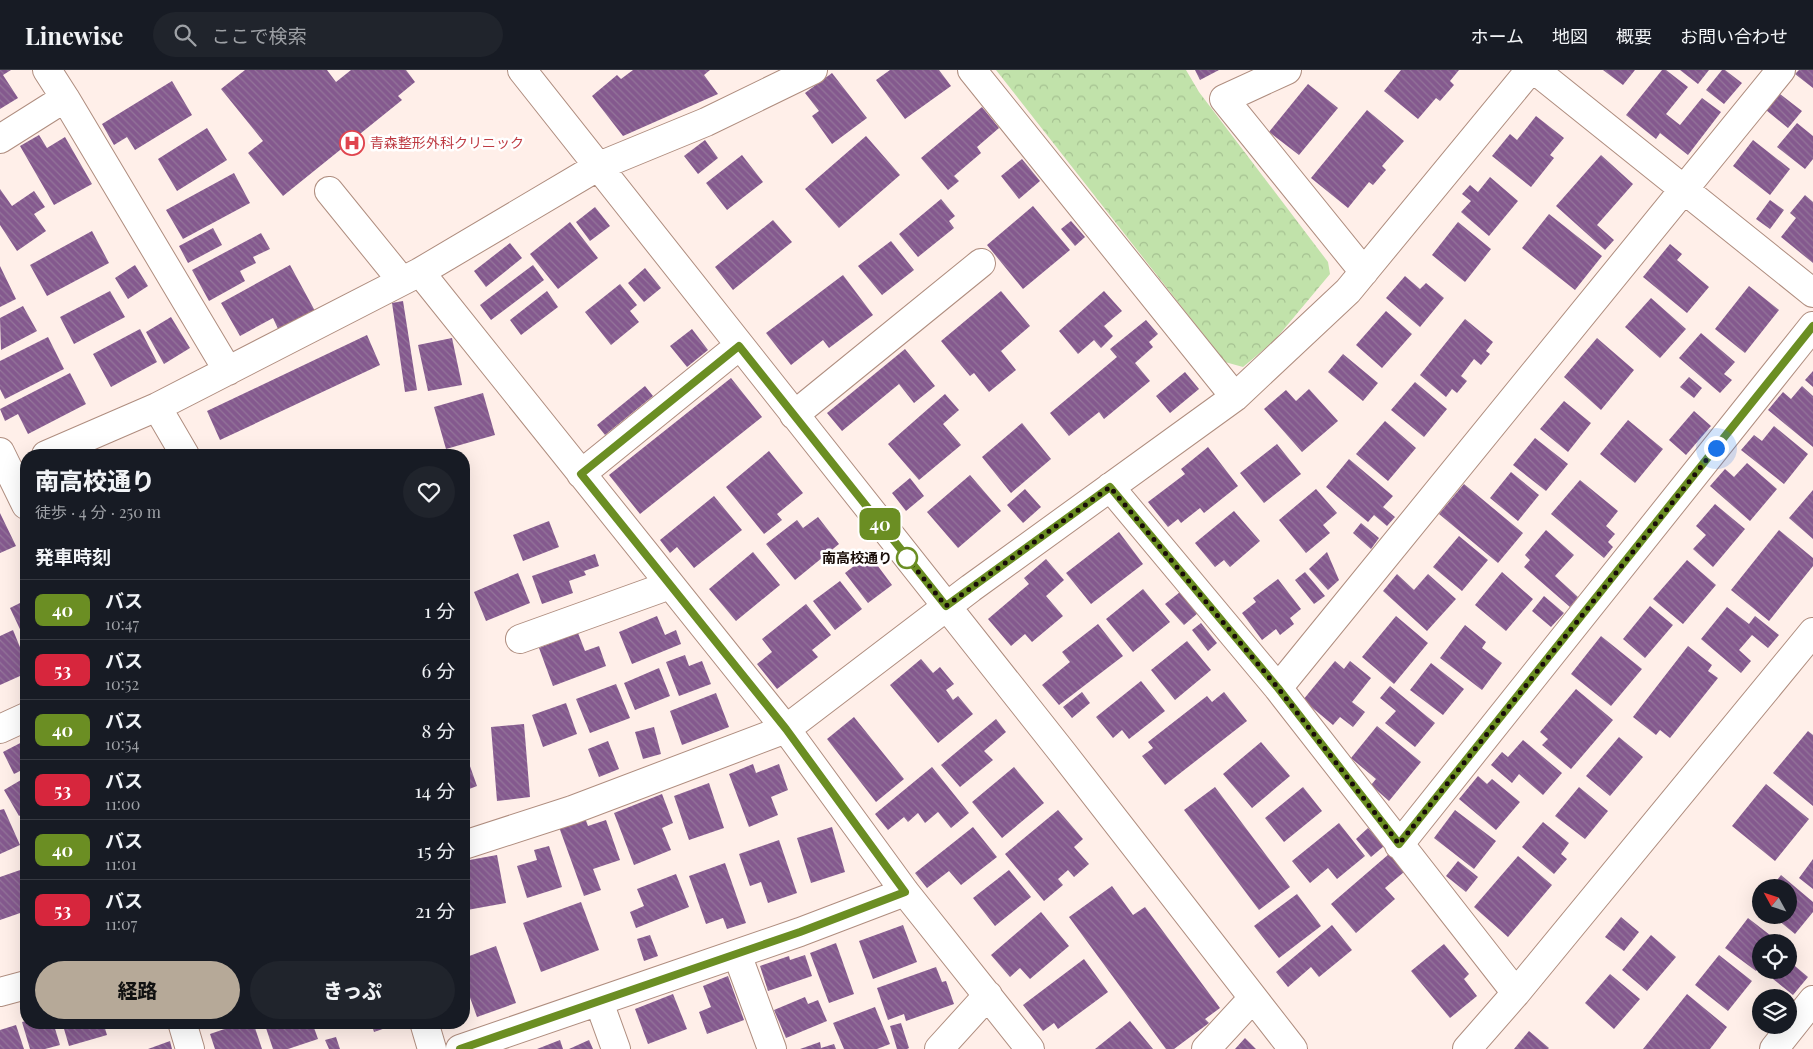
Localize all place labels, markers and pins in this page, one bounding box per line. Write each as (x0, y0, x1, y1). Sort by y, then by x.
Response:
hospital icon: 青森整形外科クリニック (339, 130, 365, 156)
place label: 青森整形外科クリニック (370, 133, 524, 152)
marker: 南高校通り (896, 547, 918, 569)
place label: 南高校通り (822, 548, 892, 567)

